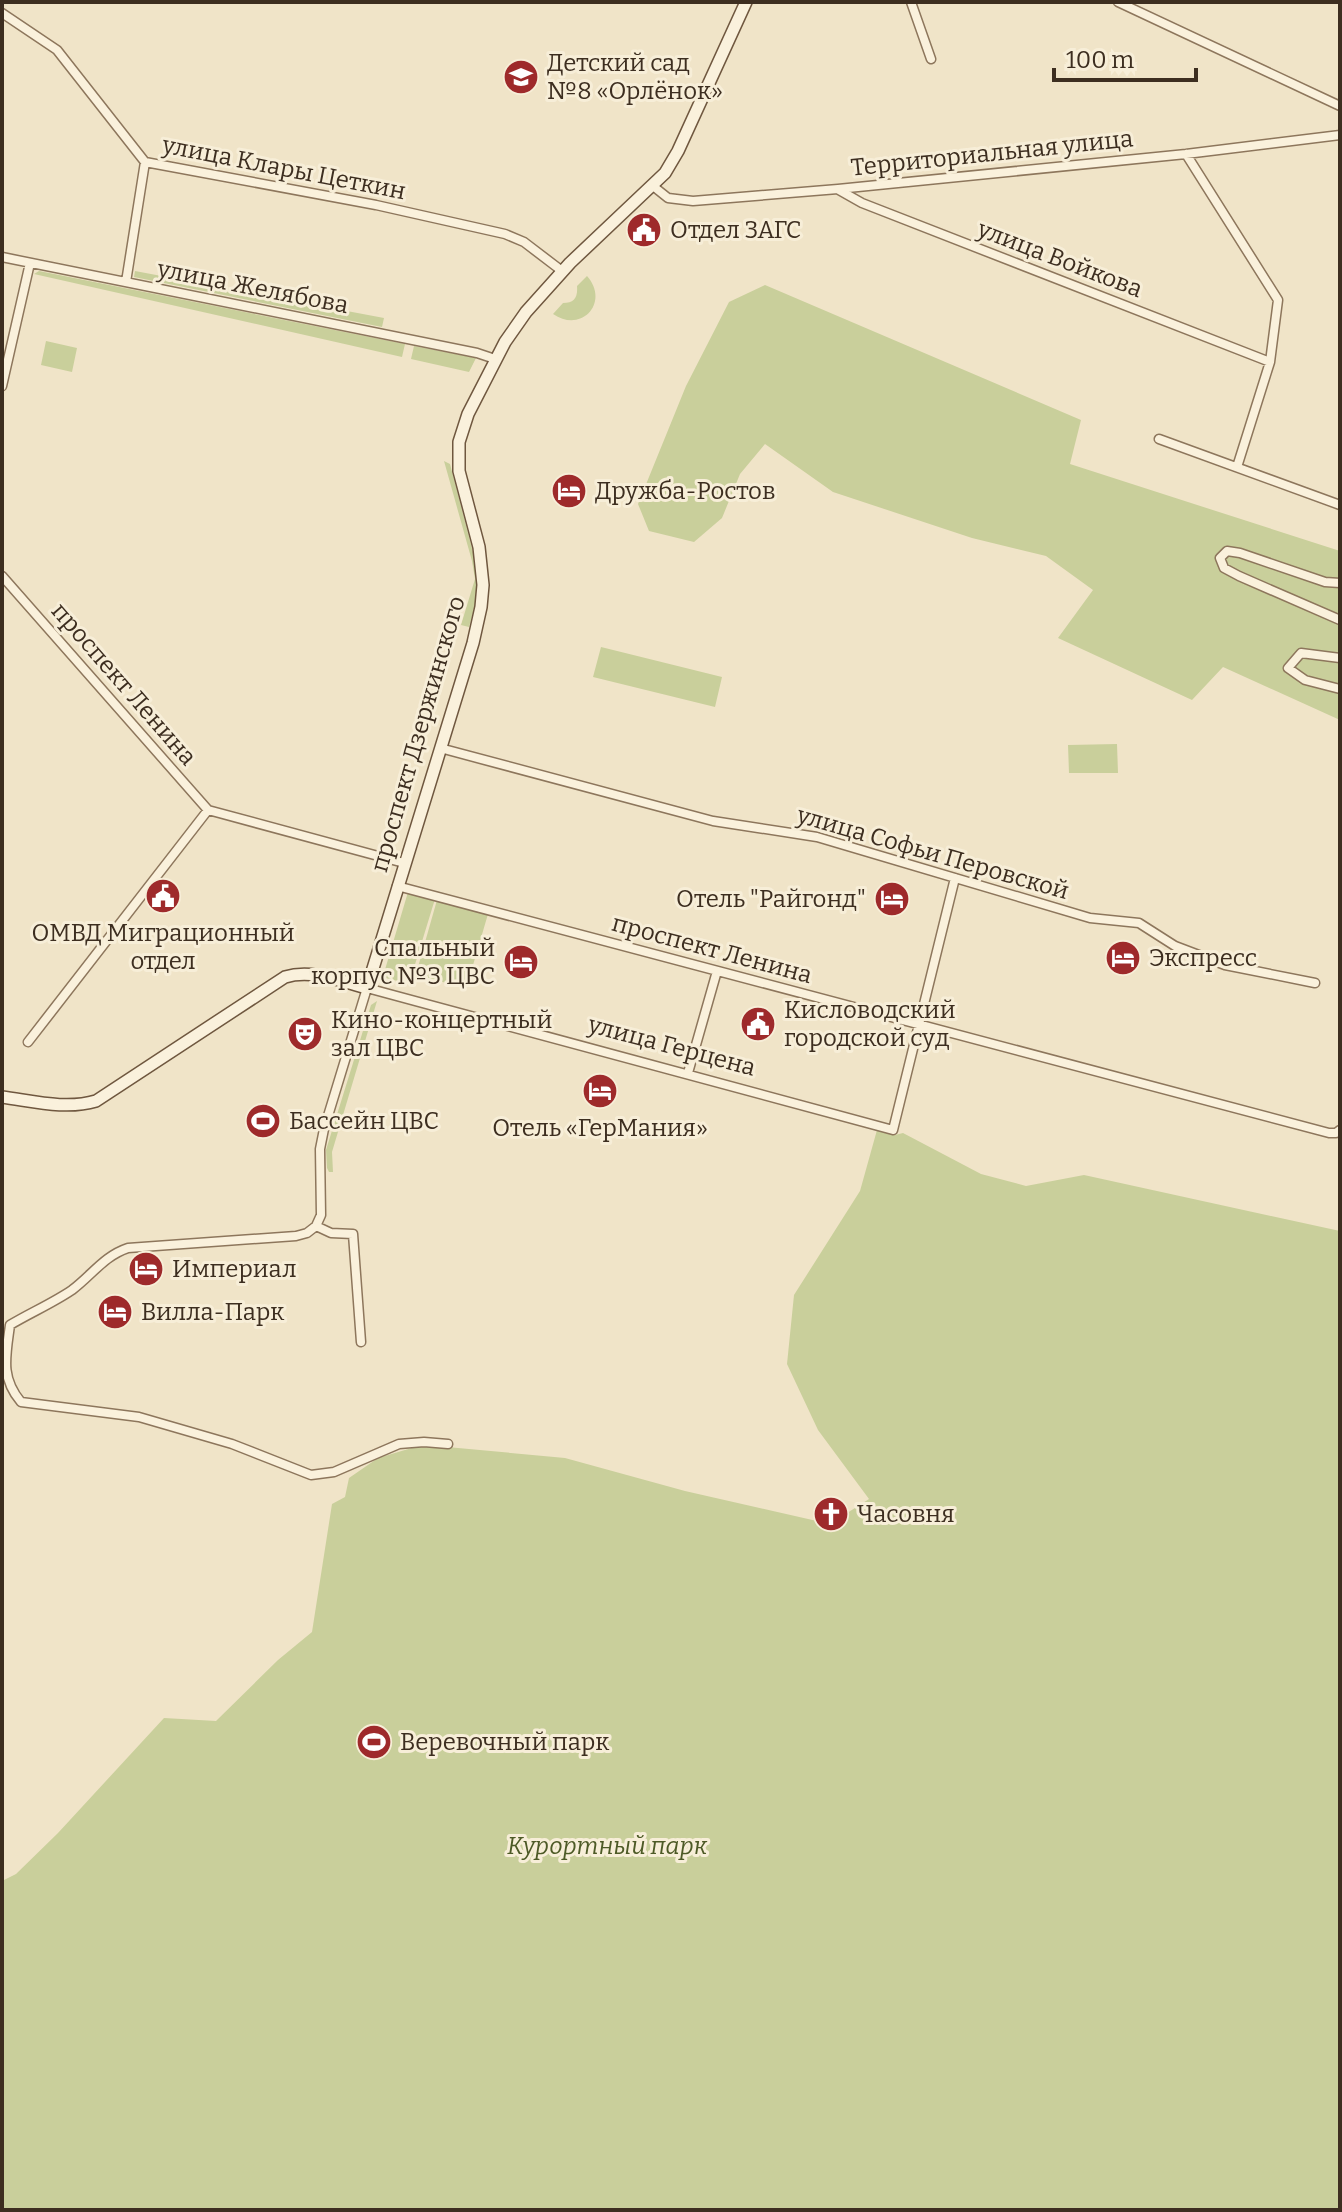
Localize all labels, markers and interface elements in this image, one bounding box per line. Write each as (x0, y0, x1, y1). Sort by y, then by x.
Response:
scale bar (1054, 32, 1196, 82)
text: 100 m (1066, 46, 1134, 74)
place label: Детский сад №8 «Орлёнок» (547, 49, 723, 105)
school or university icon: Детский сад №8 «Орлёнок» (502, 58, 540, 96)
street label: Территориальная улица (850, 124, 1134, 182)
street label: улица Клары Цеткин (159, 130, 408, 205)
public building icon: Отдел ЗАГС (625, 211, 663, 249)
street label: улица Войкова (973, 214, 1146, 303)
place label: Отдел ЗАГС (670, 216, 801, 244)
street label: улица Желябова (154, 255, 351, 319)
hotel icon: Дружба-Ростов (550, 472, 588, 510)
place label: Дружба-Ростов (595, 477, 775, 505)
street label: проспект Дзержинского (365, 593, 471, 875)
street label: проспект Ленина (46, 597, 202, 771)
street label: улица Софьи Перовской (793, 800, 1072, 905)
public building icon: ОМВД Миграционный отдел (144, 877, 182, 915)
hotel icon: Отель "Райгонд" (873, 880, 911, 918)
place label: Отель "Райгонд" (676, 885, 866, 913)
street label: проспект Ленина (609, 909, 815, 989)
place label: ОМВД Миграционный отдел (31, 919, 295, 975)
place label: Спальный корпус №3 ЦВС (311, 934, 495, 990)
hotel icon: Экспресс (1104, 939, 1142, 977)
hotel icon: Спальный корпус №3 ЦВС (502, 943, 540, 981)
place label: Экспресс (1149, 944, 1257, 972)
place label: Кисловодский городской суд (784, 996, 956, 1052)
public building icon: Кисловодский городской суд (739, 1005, 777, 1043)
place label: Кино-концертный зал ЦВС (331, 1006, 552, 1062)
street label: улица Герцена (584, 1010, 759, 1082)
theatre icon: Кино-концертный зал ЦВС (286, 1015, 324, 1053)
hotel icon: Отель «ГерМания» (581, 1072, 619, 1110)
sports icon: Бассейн ЦВС (244, 1102, 282, 1140)
place label: Бассейн ЦВС (289, 1107, 439, 1135)
place label: Отель «ГерМания» (492, 1114, 708, 1142)
hotel icon: Империал (127, 1250, 165, 1288)
place label: Империал (172, 1255, 296, 1283)
hotel icon: Вилла-Парк (96, 1293, 134, 1331)
place label: Вилла-Парк (141, 1298, 284, 1326)
church icon: Часовня (812, 1495, 850, 1533)
place label: Часовня (857, 1500, 954, 1528)
sports icon: Веревочный парк (355, 1723, 393, 1761)
place label: Веревочный парк (400, 1728, 609, 1756)
park label: Курортный парк (507, 1832, 708, 1860)

